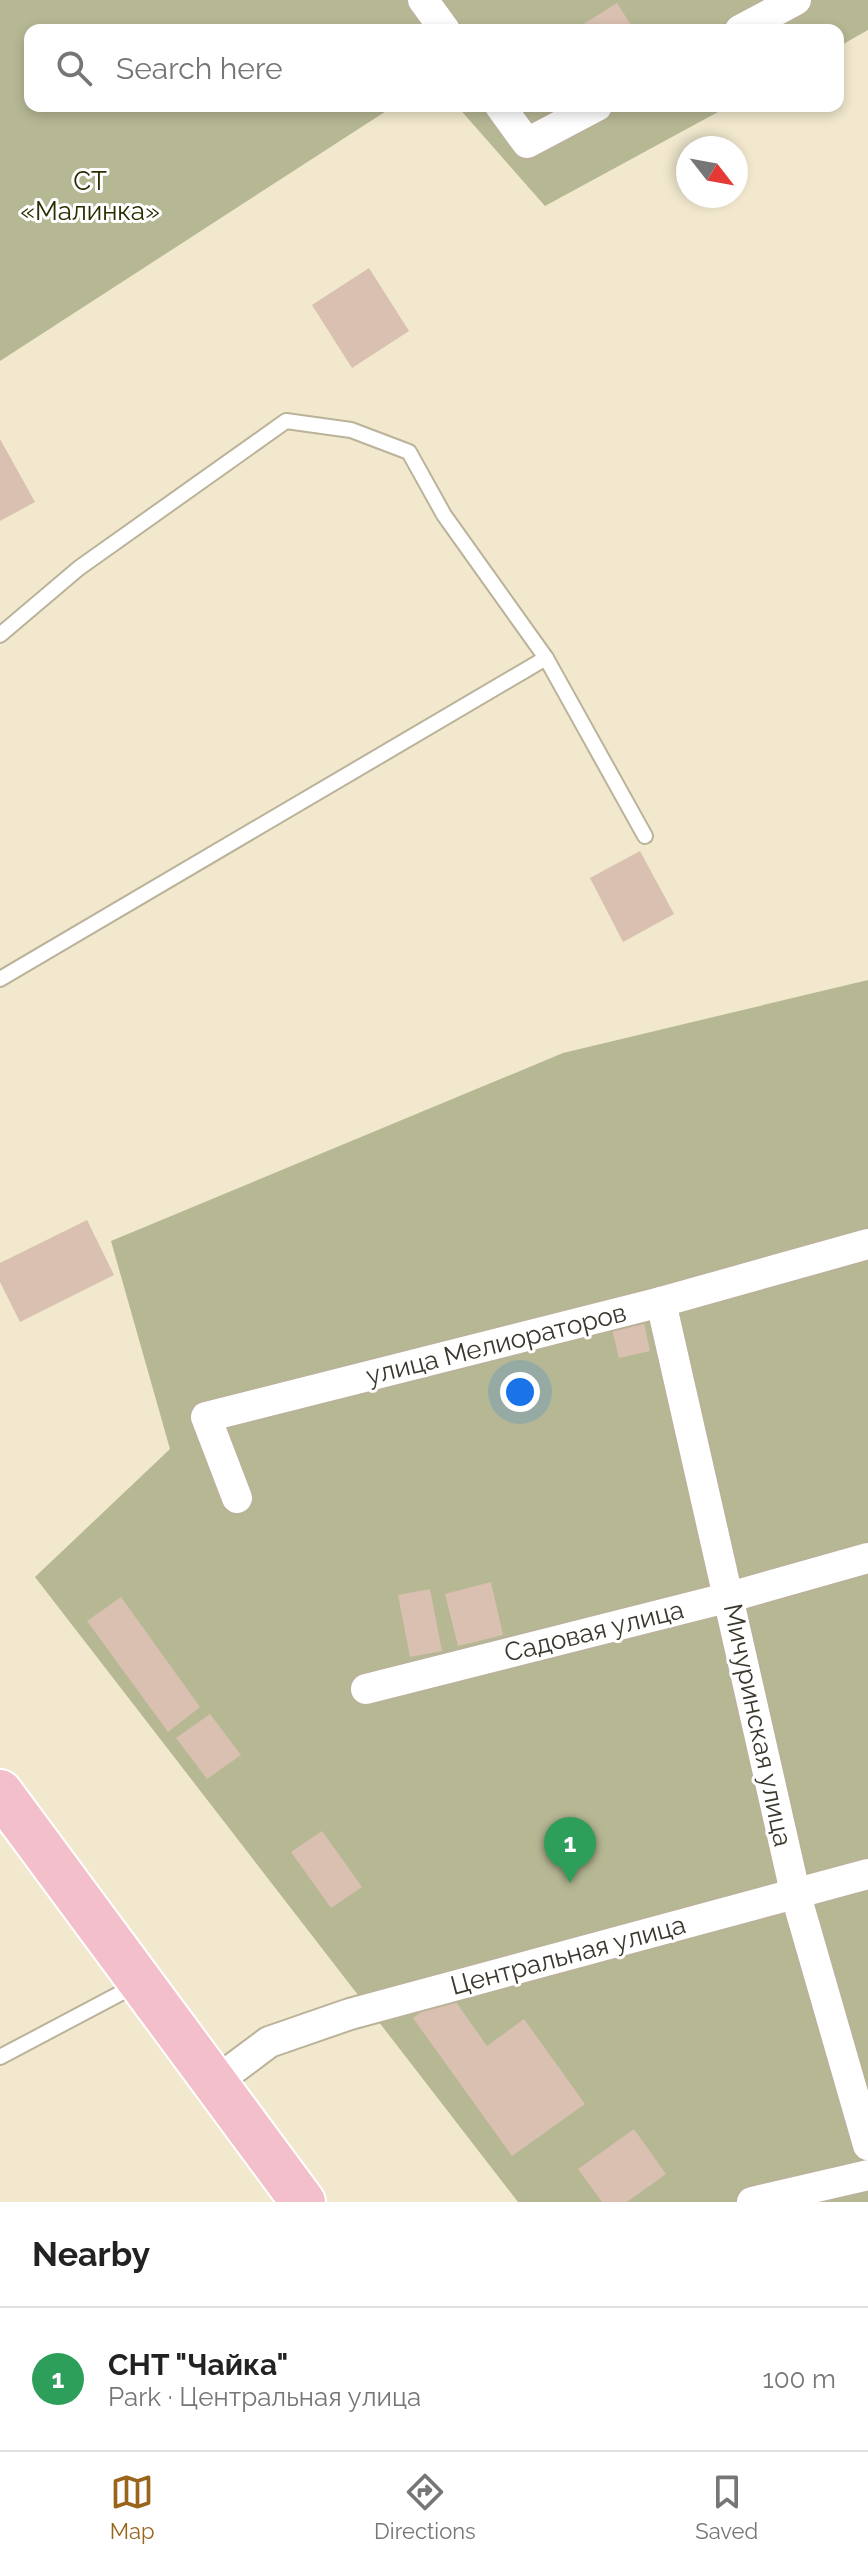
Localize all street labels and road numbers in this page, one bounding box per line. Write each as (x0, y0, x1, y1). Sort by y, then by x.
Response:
street label: улица Мелиораторов (363, 1297, 629, 1391)
street label: Садовая улица (501, 1594, 687, 1668)
street label: Мичуринская улица (718, 1601, 798, 1849)
street label: Центральная улица (447, 1909, 689, 2001)

